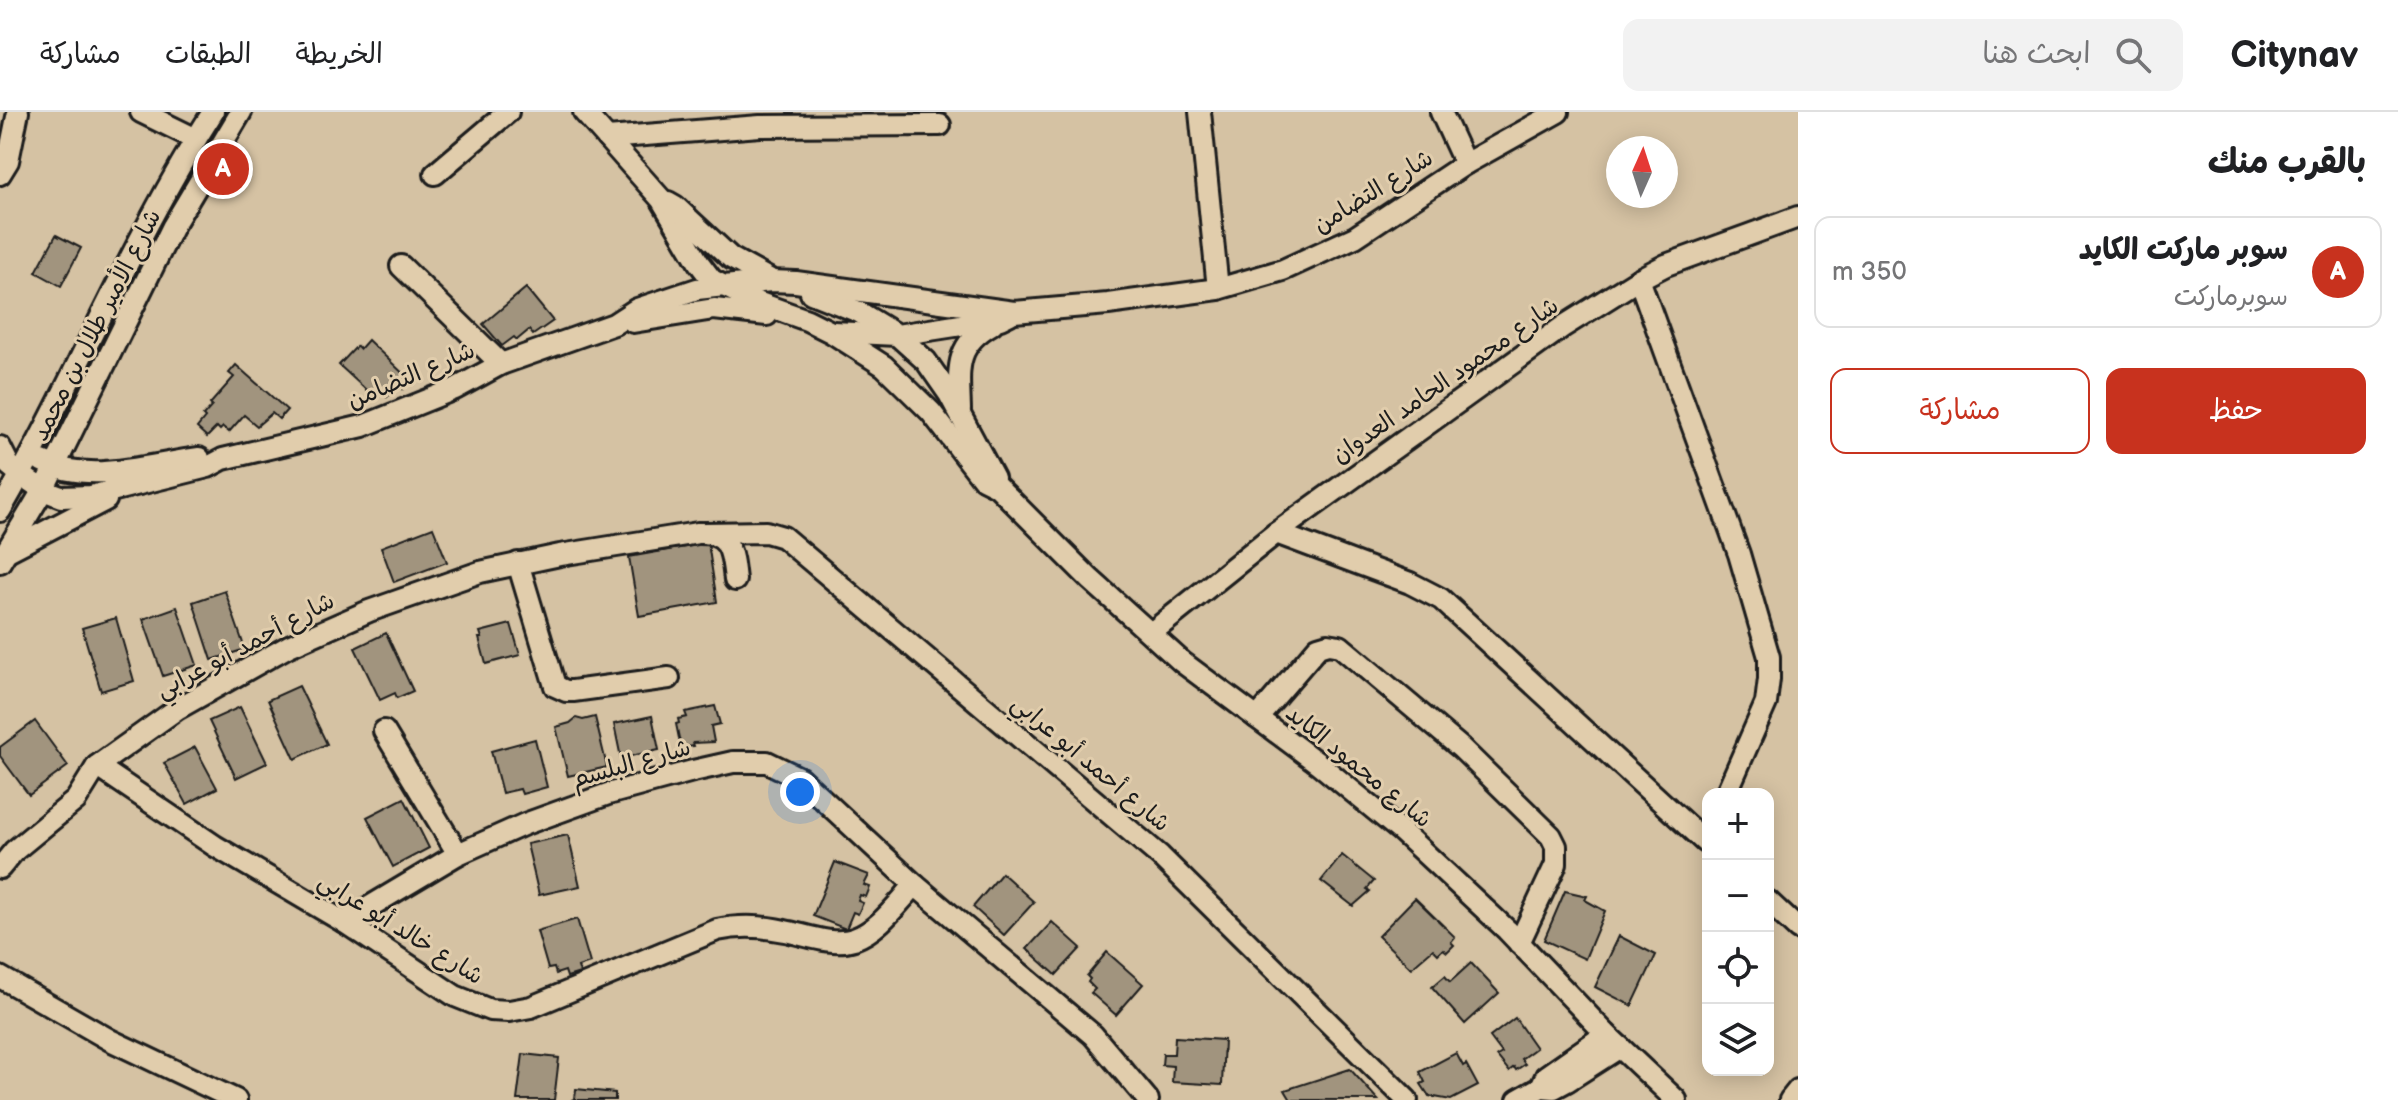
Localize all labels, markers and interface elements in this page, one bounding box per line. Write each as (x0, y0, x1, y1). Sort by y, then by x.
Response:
search box (1623, 19, 2183, 91)
icon: search (2111, 33, 2155, 77)
text: Citynav (2231, 33, 2358, 78)
text: ابحث هنا (1982, 36, 2091, 72)
text: مشاركة (40, 38, 121, 71)
text: الطبقات (165, 38, 251, 71)
text: الخريطة (295, 38, 383, 71)
north arrow (1606, 136, 1678, 208)
pin: A (197, 139, 249, 199)
text: بالقرب منك (2208, 142, 2366, 183)
street label: شارع التضامن (1308, 143, 1440, 241)
street label: شارع الأمير طلال بن محمد (23, 203, 169, 447)
text: سوبر ماركت الكايد (2079, 232, 2288, 268)
text: 350 m (1832, 257, 1907, 288)
text: A (2330, 257, 2346, 288)
text: سوبرماركت (2174, 282, 2288, 313)
street label: شارع محمود الحامد العدوان (1326, 291, 1565, 471)
street label: شارع التضامن (343, 336, 480, 417)
button: مشاركة (1830, 368, 2090, 454)
button: حفظ (2106, 368, 2366, 454)
street label: شارع أحمد أبو عرابي (151, 585, 342, 710)
street label: شارع أحمد أبو عرابي (1002, 688, 1176, 843)
street label: شارع محمود الكايد (1279, 699, 1437, 836)
street label: شارع البلسم (568, 733, 695, 797)
your location (780, 772, 820, 812)
map controls (1702, 788, 1774, 1076)
button: + (1702, 788, 1774, 860)
button: − (1702, 860, 1774, 932)
street label: شارع خالد أبو عرابي (310, 865, 489, 996)
button: locate (1702, 932, 1774, 1004)
button: layers (1702, 1004, 1774, 1076)

